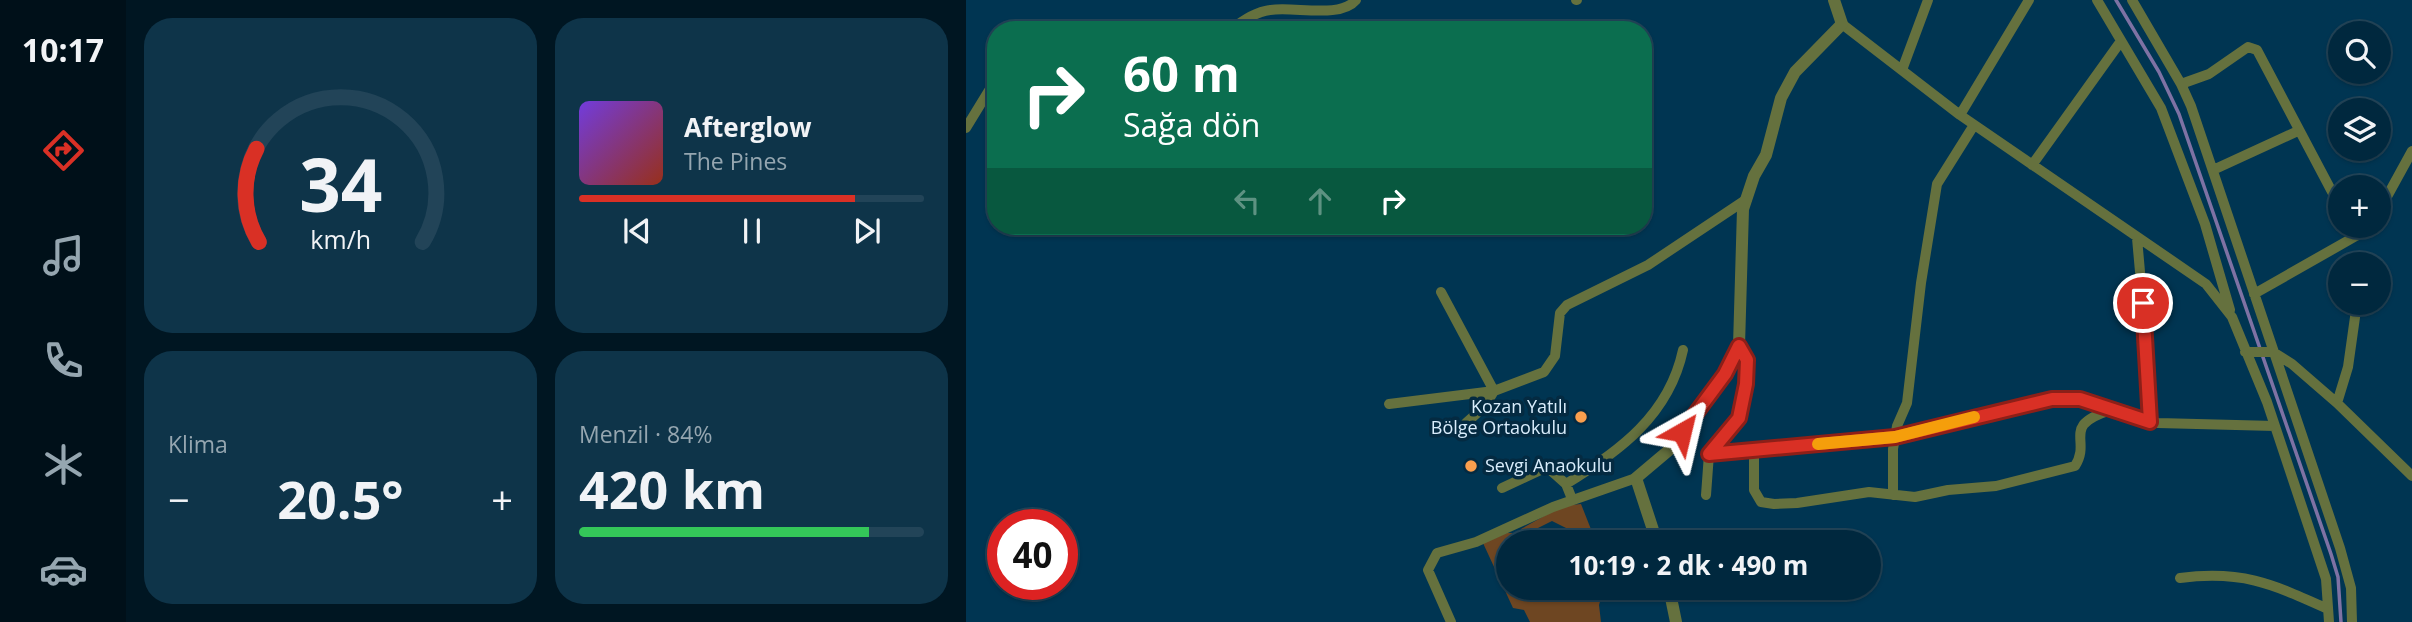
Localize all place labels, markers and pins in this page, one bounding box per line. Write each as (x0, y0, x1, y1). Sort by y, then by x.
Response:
pin (2113, 273, 2173, 333)
place label: Kozan Yatılı Bölge Ortaokulu (1431, 394, 1567, 439)
marker: Kozan Yatılı Bölge Ortaokulu (1573, 409, 1589, 425)
place label: Sevgi Anaokulu (1485, 453, 1612, 477)
marker: Sevgi Anaokulu (1463, 458, 1479, 474)

